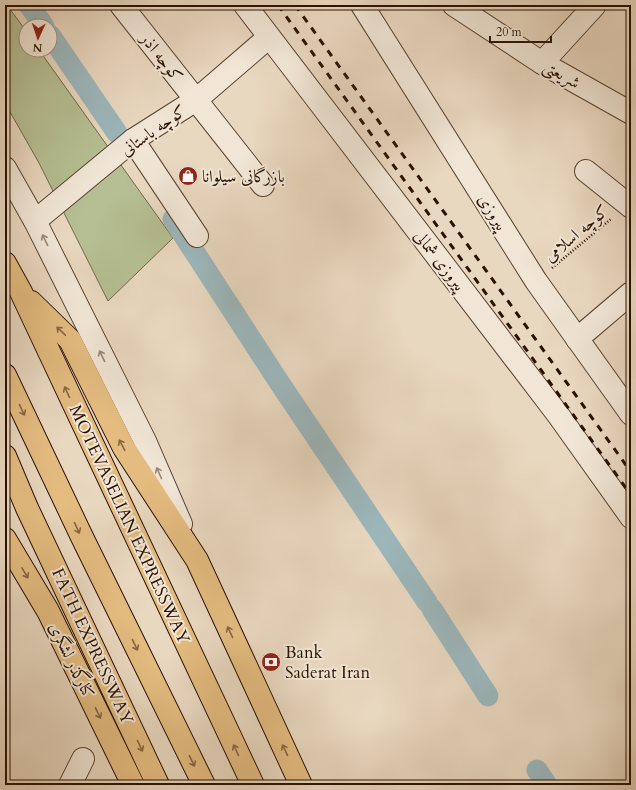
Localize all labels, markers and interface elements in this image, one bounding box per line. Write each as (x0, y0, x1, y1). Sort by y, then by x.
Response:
north arrow (18, 18, 58, 58)
scale bar (490, 18, 551, 44)
text: 20 m (496, 24, 523, 40)
street label: کوچه اذر (134, 26, 188, 87)
text: N (32, 40, 43, 55)
street label: شریعتی (539, 55, 585, 94)
street label: کوچه باستانی (116, 99, 191, 162)
shop icon: بازرگانی سیلوانا (177, 165, 199, 187)
place label: بازرگانی سیلوانا (202, 165, 285, 188)
street label: پیروزی (472, 190, 513, 236)
street label: کوچه اسلامی (539, 199, 614, 267)
street label: پیروزی شمالی (408, 225, 471, 297)
one-way arrow (40, 234, 48, 246)
one-way arrow (56, 327, 66, 336)
one-way arrow (98, 350, 106, 362)
one-way arrow (63, 386, 70, 398)
street label: MOTEVASELIAN EXPRESSWAY (64, 401, 195, 648)
one-way arrow (19, 404, 26, 416)
one-way arrow (118, 439, 126, 451)
one-way arrow (155, 467, 162, 479)
one-way arrow (74, 522, 81, 534)
street label: FATH EXPRESSWAY (46, 564, 139, 728)
one-way arrow (21, 567, 29, 578)
street label: کنارگذر لشگری (43, 618, 101, 702)
one-way arrow (226, 626, 233, 638)
one-way arrow (132, 638, 139, 650)
place label: Bank Saderat Iran (285, 641, 370, 684)
bank icon: Bank Saderat Iran (260, 651, 282, 673)
one-way arrow (95, 707, 102, 719)
one-way arrow (137, 739, 144, 751)
one-way arrow (232, 744, 239, 756)
one-way arrow (281, 744, 288, 756)
one-way arrow (189, 755, 196, 767)

